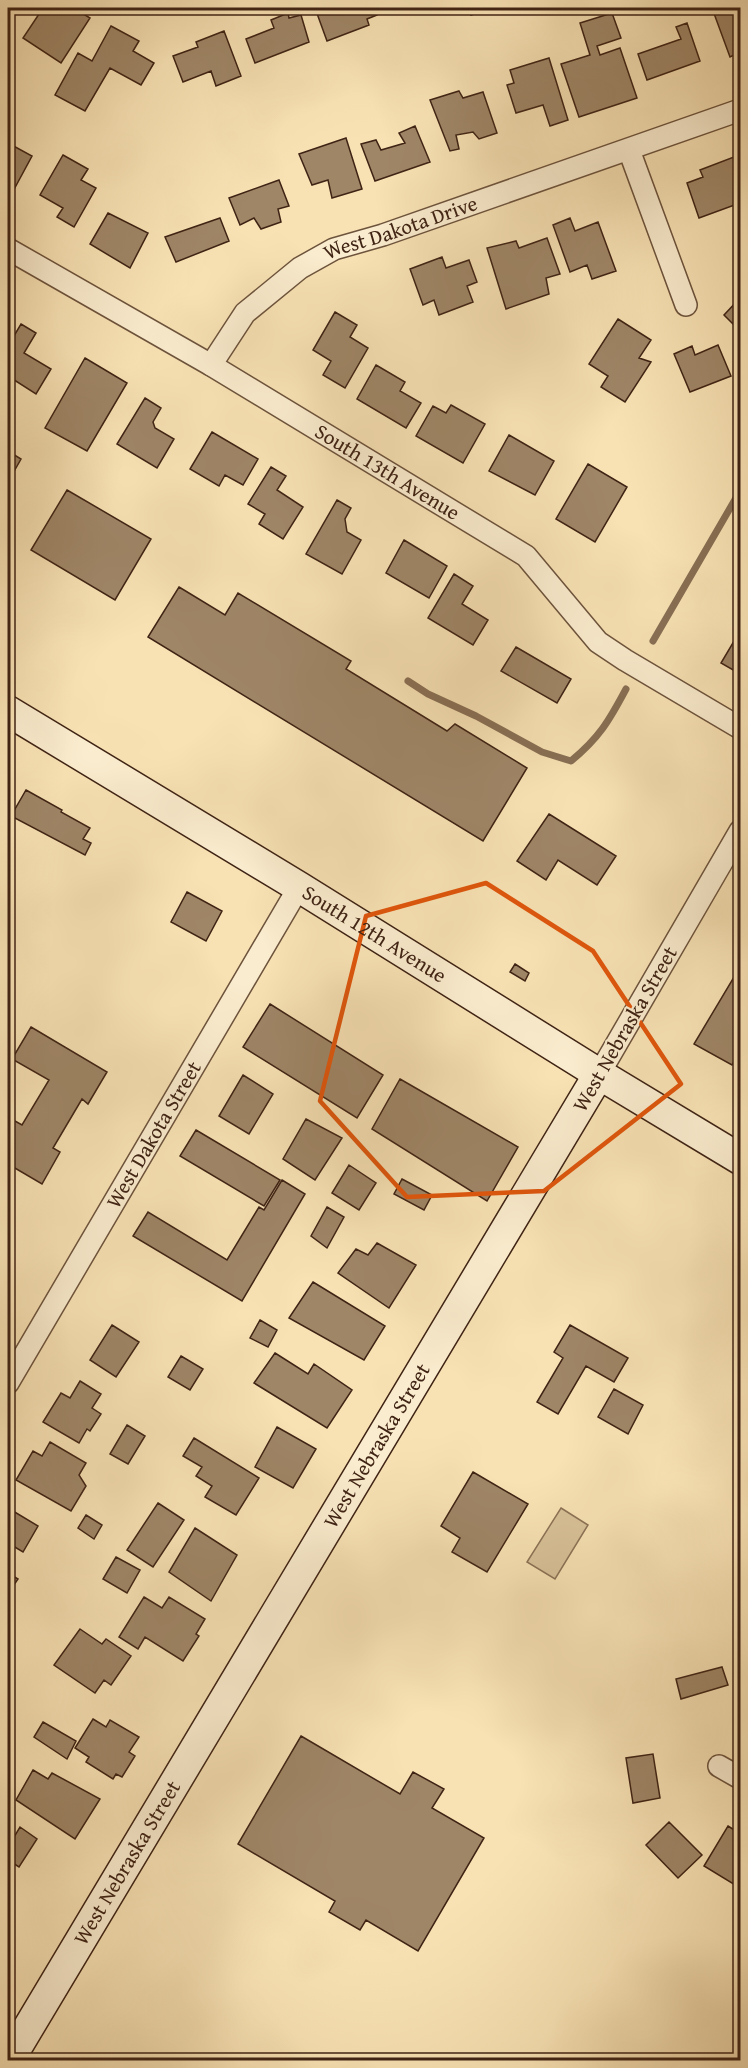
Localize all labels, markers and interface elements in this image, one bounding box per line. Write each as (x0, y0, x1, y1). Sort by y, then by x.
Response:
street label: West Dakota Drive (317, 187, 481, 267)
street label: South 13th Avenue (309, 415, 466, 528)
street label: South 12th Avenue (297, 877, 453, 990)
street label: West Nebraska Street (564, 940, 685, 1117)
street label: West Dakota Street (98, 1054, 209, 1214)
street label: West Nebraska Street (315, 1357, 438, 1533)
street label: West Nebraska Street (65, 1774, 188, 1951)

